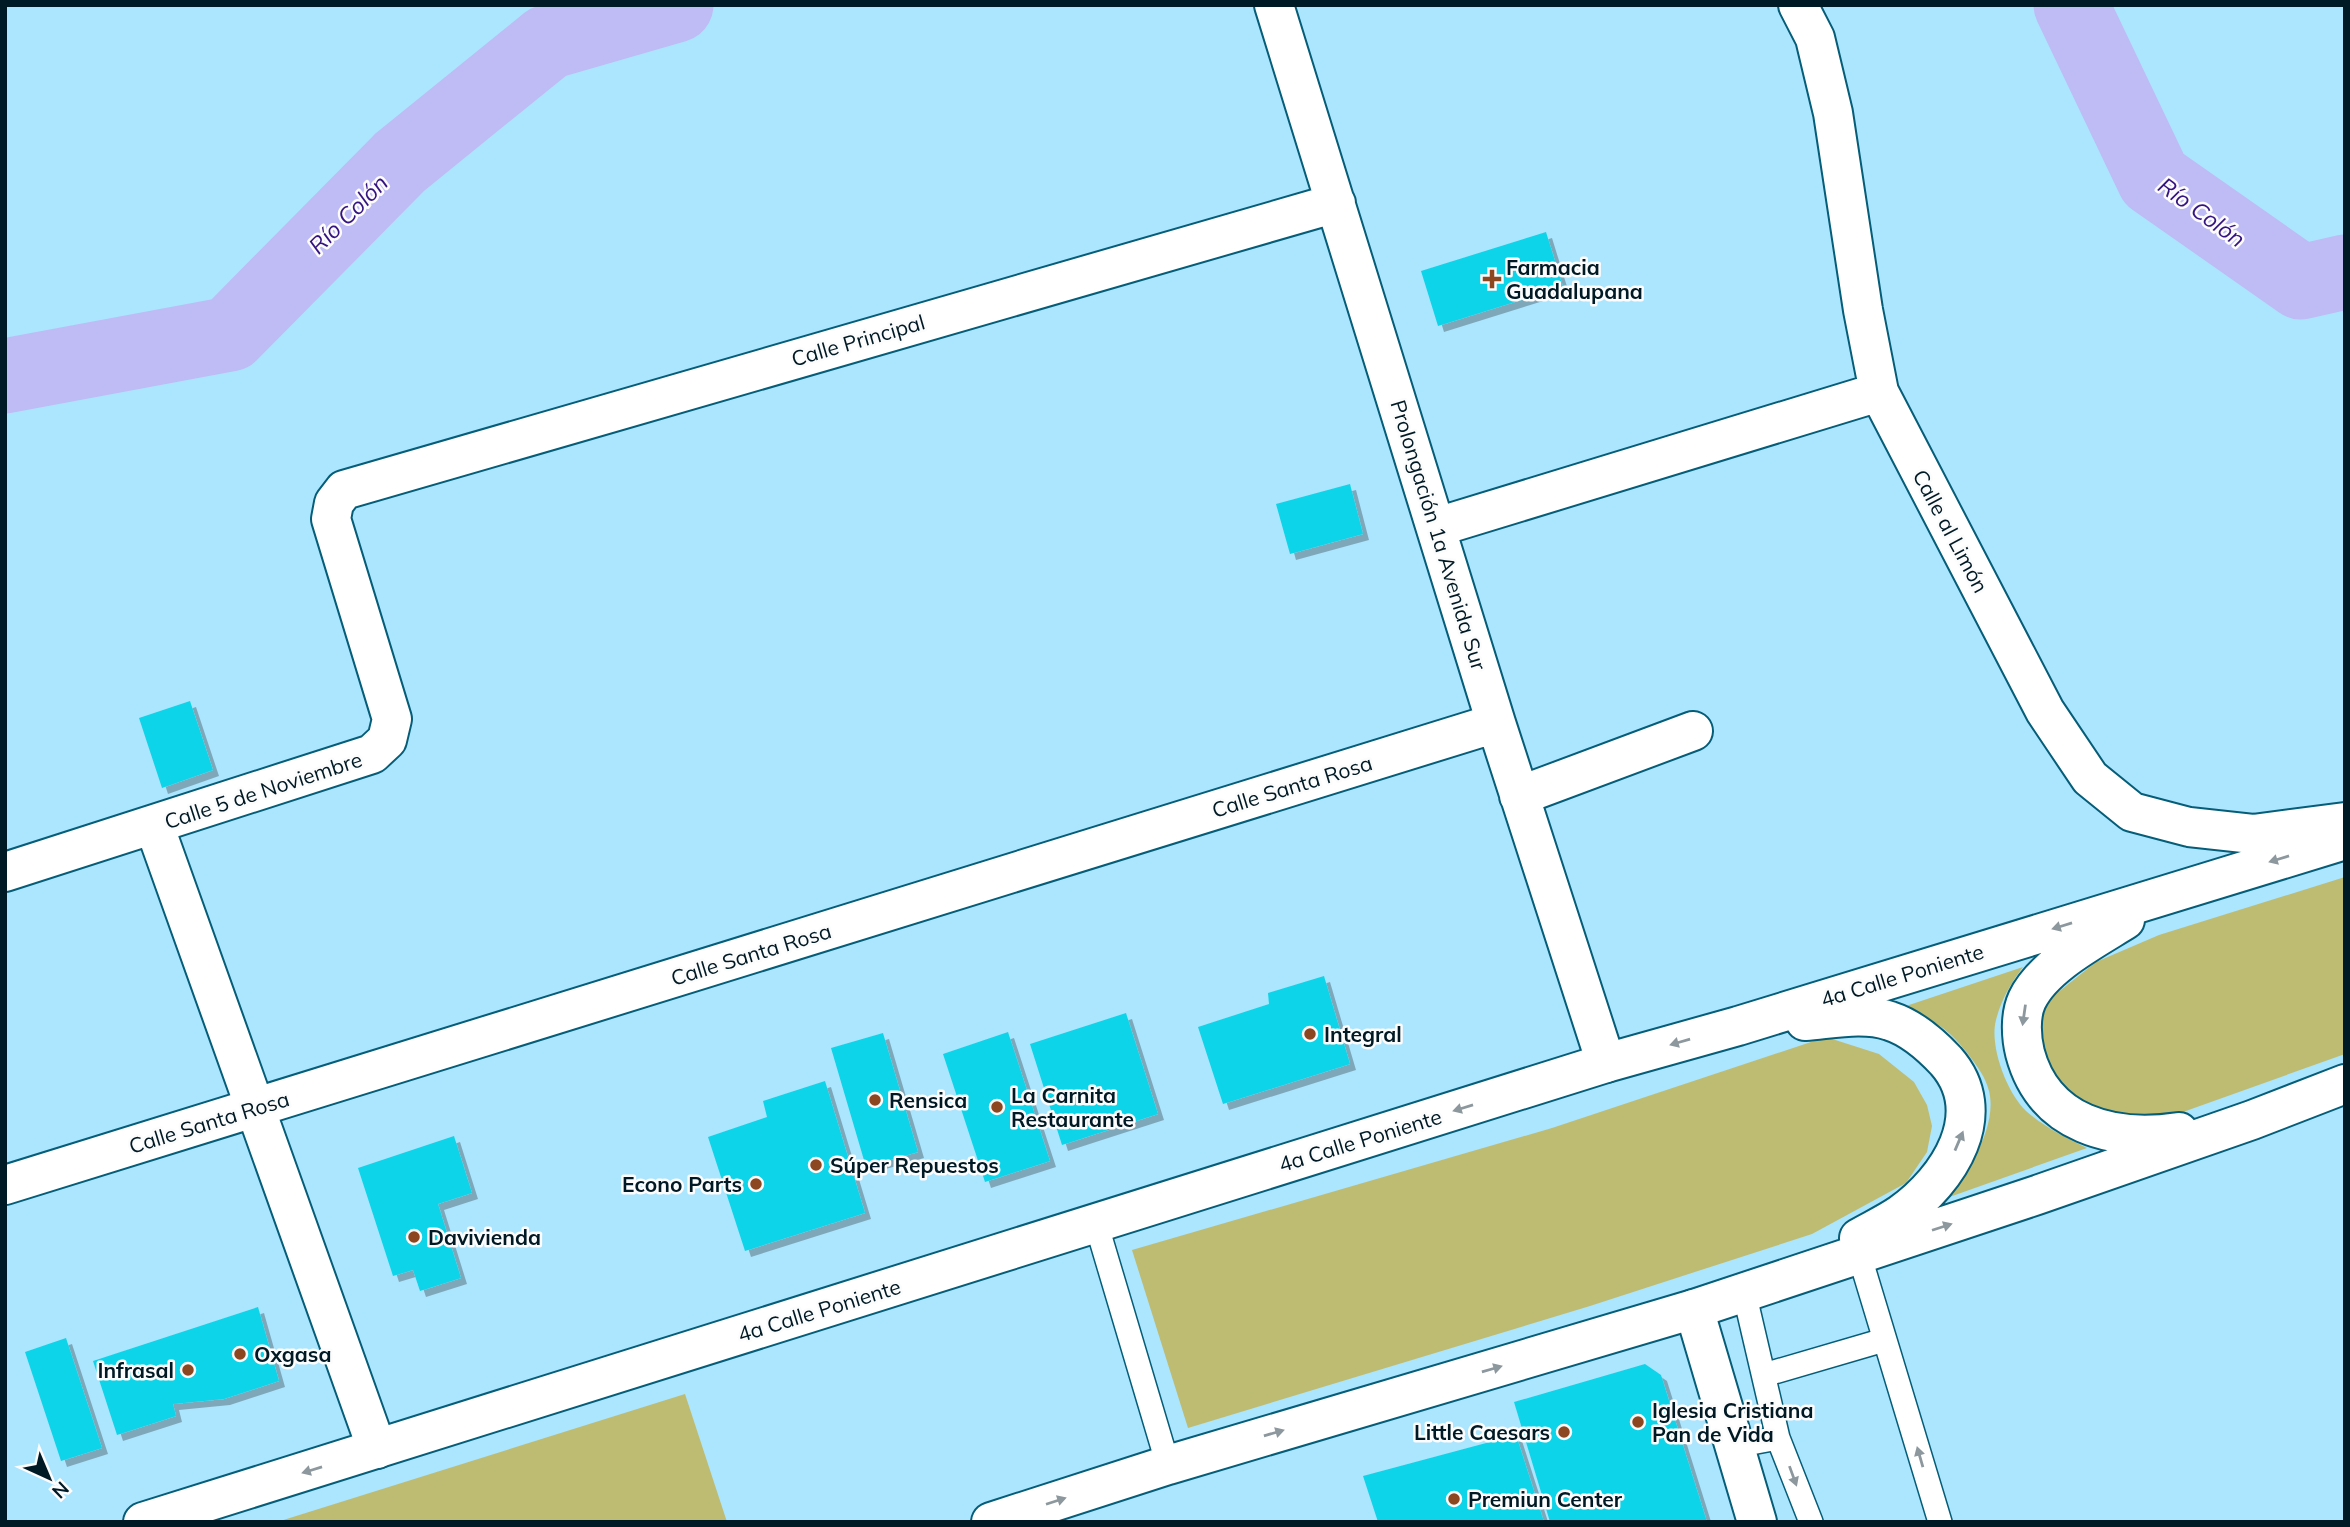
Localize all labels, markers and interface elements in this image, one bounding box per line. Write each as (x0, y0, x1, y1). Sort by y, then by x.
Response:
water label: Río Colón (302, 168, 394, 260)
water label: Río Colón (2153, 171, 2251, 253)
place label: Farmacia Guadalupana (1506, 254, 1643, 304)
marker: Farmacia Guadalupana (1484, 271, 1500, 287)
street label: Calle Principal (788, 309, 928, 371)
street label: Prolongación 1a Avenida Sur (1385, 397, 1493, 674)
street label: Calle al Limón (1908, 465, 1994, 597)
street label: Calle 5 de Noviembre (161, 746, 365, 834)
street label: Calle Santa Rosa (1209, 749, 1375, 823)
one-way arrow (2269, 855, 2290, 865)
street label: Calle Santa Rosa (668, 917, 834, 991)
one-way arrow (2051, 922, 2072, 932)
street label: 4a Calle Poniente (1817, 938, 1987, 1012)
one-way arrow (2018, 1004, 2029, 1026)
place label: Integral (1324, 1021, 1402, 1047)
marker: Integral (1302, 1026, 1318, 1042)
one-way arrow (1669, 1038, 1690, 1048)
place label: La Carnita Restaurante (1011, 1082, 1134, 1132)
street label: Calle Santa Rosa (126, 1085, 292, 1159)
place label: Rensica (889, 1087, 967, 1113)
marker: Rensica (867, 1092, 883, 1108)
marker: La Carnita Restaurante (989, 1099, 1005, 1115)
street label: 4a Calle Poniente (1275, 1103, 1445, 1177)
one-way arrow (1452, 1103, 1473, 1114)
one-way arrow (1954, 1130, 1965, 1151)
place label: Súper Repuestos (830, 1152, 999, 1178)
marker: Súper Repuestos (808, 1157, 824, 1173)
place label: Econo Parts (622, 1171, 742, 1197)
marker: Econo Parts (748, 1176, 764, 1192)
one-way arrow (1932, 1221, 1953, 1231)
place label: Davivienda (428, 1224, 541, 1250)
marker: Davivienda (406, 1229, 422, 1245)
street label: 4a Calle Poniente (734, 1273, 904, 1347)
place label: Oxgasa (254, 1341, 331, 1367)
marker: Oxgasa (232, 1346, 248, 1362)
place label: Infrasal (97, 1357, 174, 1383)
marker: Infrasal (180, 1362, 196, 1378)
one-way arrow (1481, 1363, 1502, 1373)
place label: Iglesia Cristiana Pan de Vida (1652, 1397, 1813, 1447)
marker: Iglesia Cristiana Pan de Vida (1630, 1414, 1646, 1430)
place label: Little Caesars (1414, 1419, 1550, 1445)
marker: Little Caesars (1556, 1424, 1572, 1440)
one-way arrow (1263, 1428, 1284, 1438)
north arrow (14, 1443, 84, 1513)
one-way arrow (1914, 1446, 1924, 1467)
one-way arrow (301, 1465, 322, 1475)
one-way arrow (1788, 1466, 1799, 1487)
text: N (47, 1477, 74, 1504)
place label: Premiun Center (1468, 1486, 1623, 1512)
marker: Premiun Center (1446, 1491, 1462, 1507)
one-way arrow (1046, 1495, 1067, 1505)

